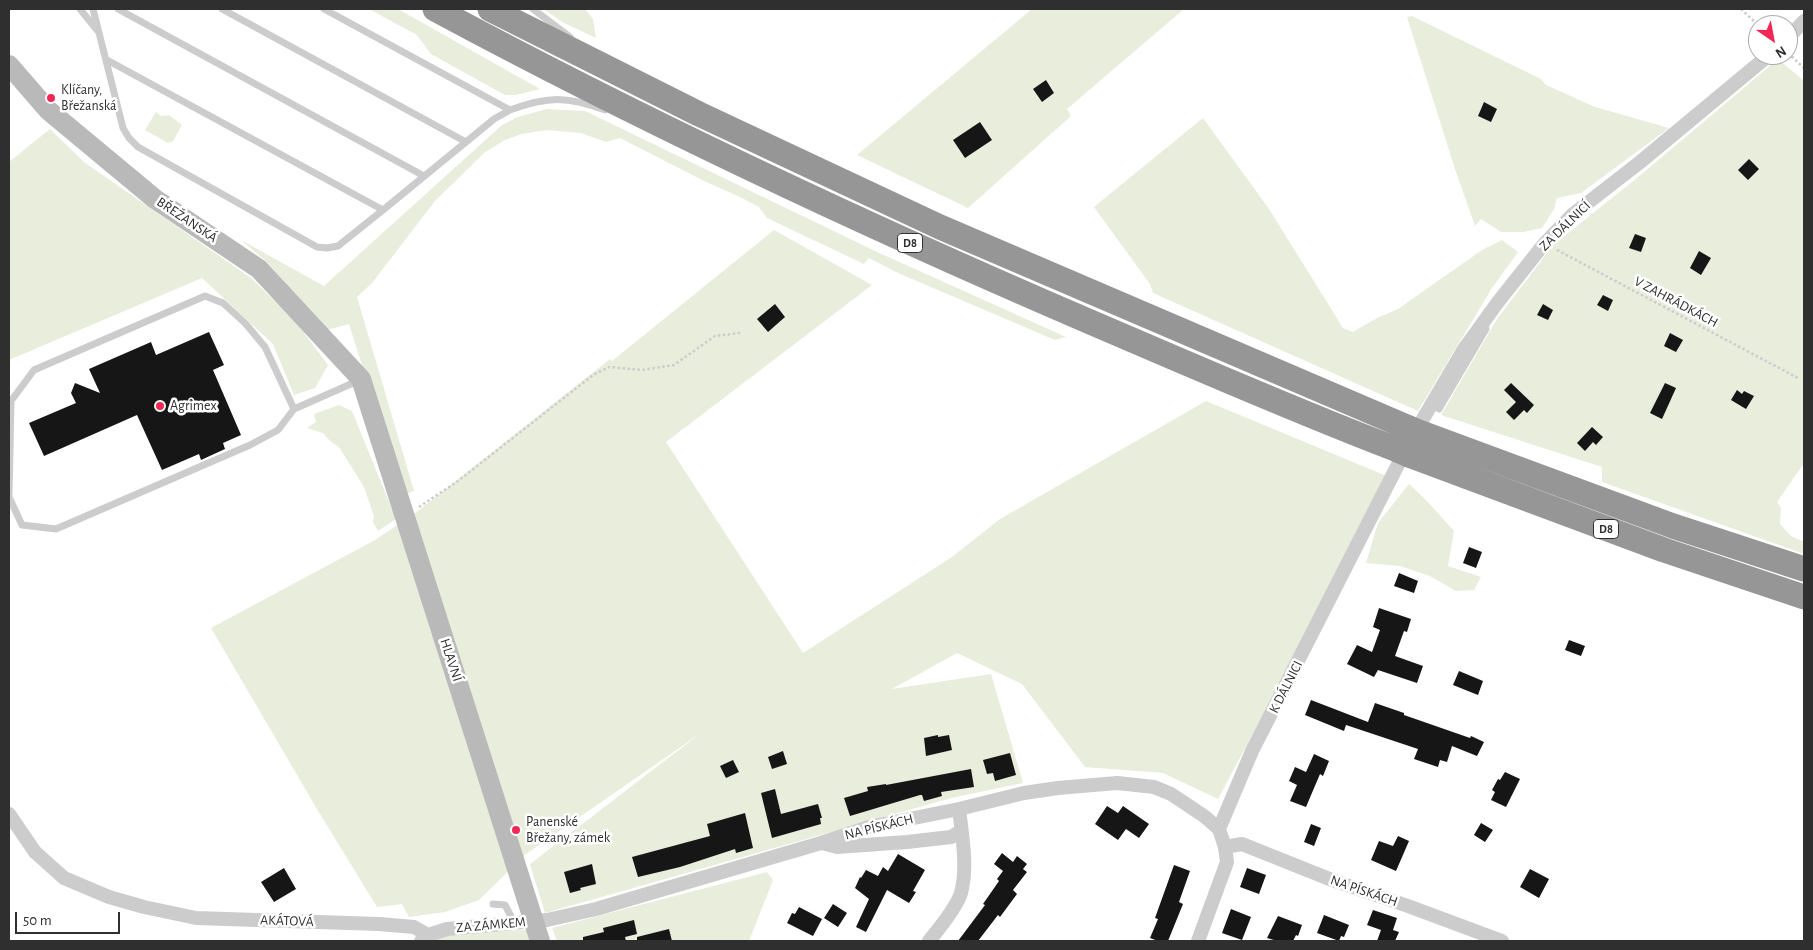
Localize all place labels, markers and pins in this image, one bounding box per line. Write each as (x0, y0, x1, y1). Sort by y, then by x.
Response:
place label: Klíčany, Břežanská (61, 82, 116, 114)
marker: Klíčany, Břežanská (45, 92, 57, 104)
place label: Agrimex (170, 398, 217, 414)
marker: Agrimex (154, 400, 166, 412)
place label: Panenské Břežany, zámek (526, 814, 610, 846)
marker: Panenské Břežany, zámek (510, 824, 522, 836)

